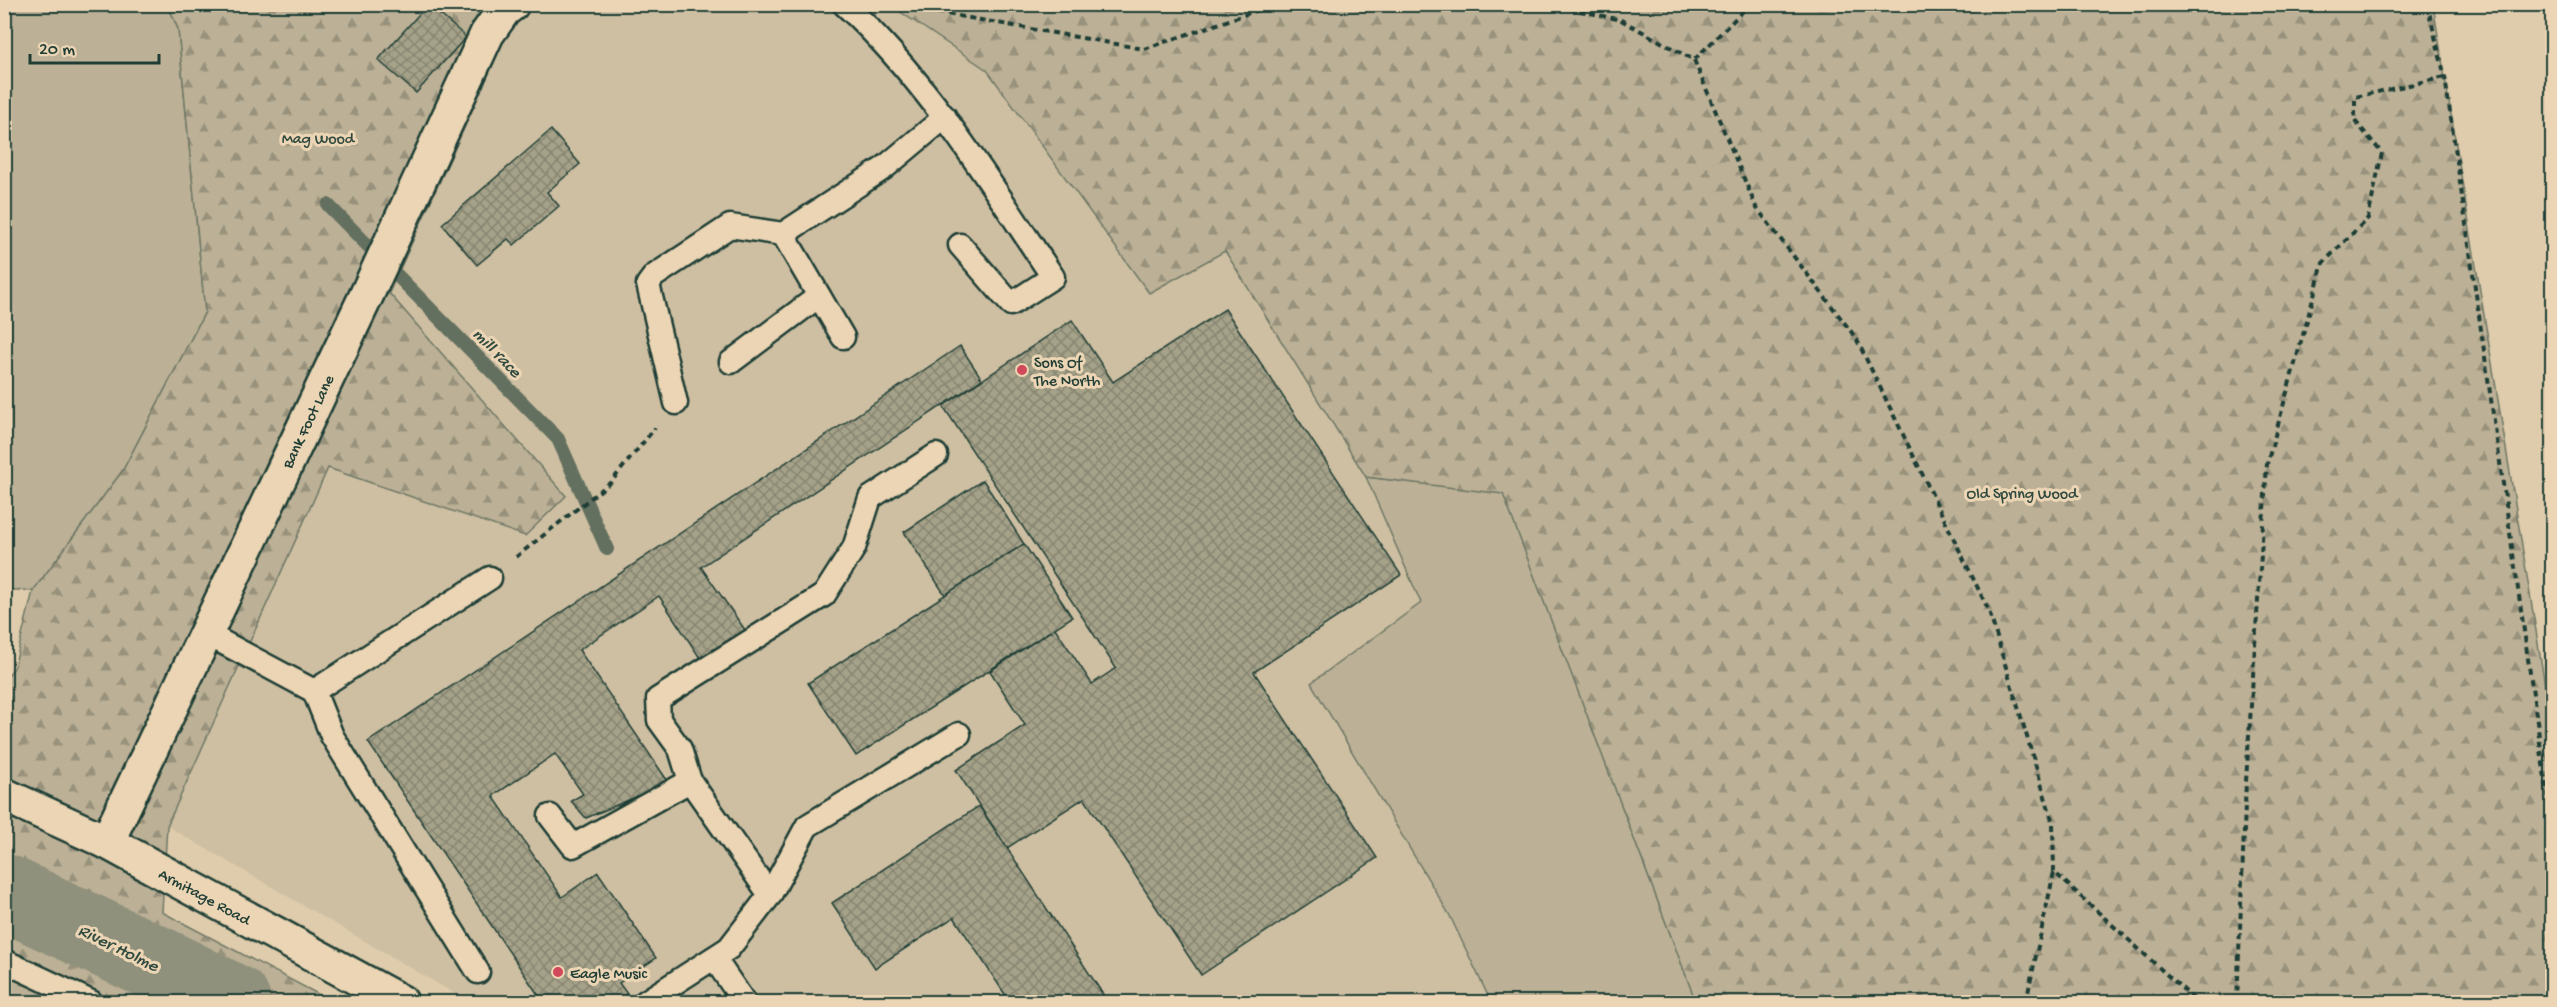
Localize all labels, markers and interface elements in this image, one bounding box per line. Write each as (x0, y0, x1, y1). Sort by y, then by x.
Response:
scale bar (30, 27, 159, 65)
text: 20 m (39, 40, 75, 61)
park label: Mag Wood (282, 131, 356, 150)
water label: mill race (468, 325, 525, 383)
place label: Sons Of The North (1033, 355, 1101, 392)
marker: Sons Of The North (1015, 363, 1029, 377)
street label: Bank Foot Lane (279, 372, 341, 473)
park label: Old Spring Wood (1967, 486, 2079, 505)
street label: Armitage Road (154, 866, 254, 932)
water label: River Holme (74, 921, 162, 978)
marker: Eagle Music (551, 965, 565, 979)
place label: Eagle Music (570, 966, 647, 985)

